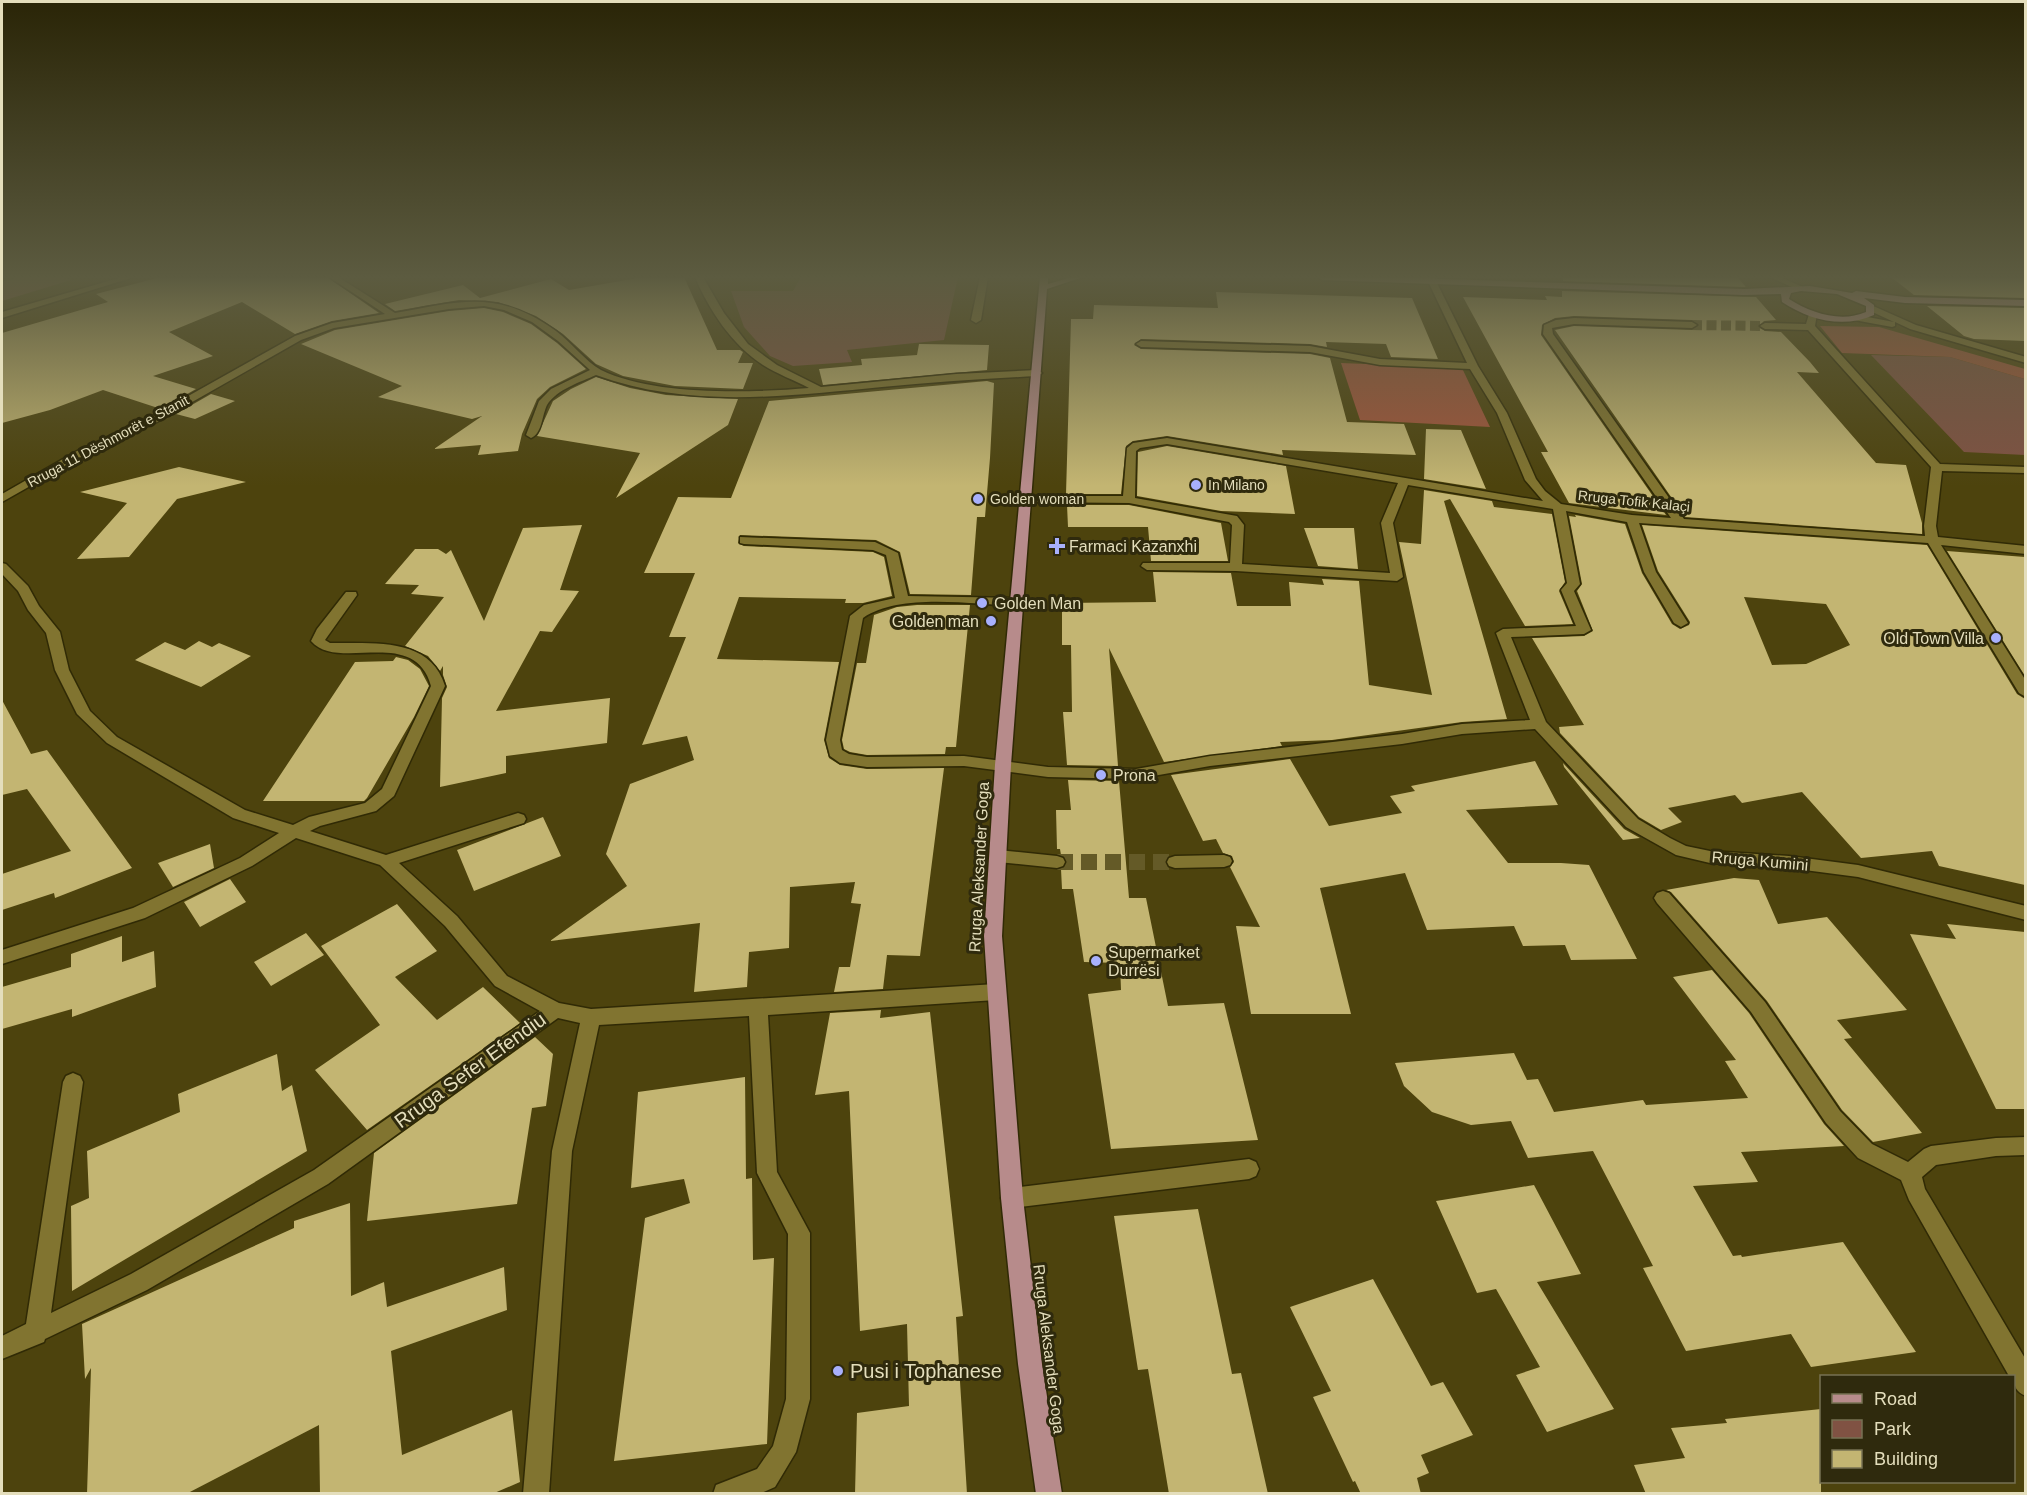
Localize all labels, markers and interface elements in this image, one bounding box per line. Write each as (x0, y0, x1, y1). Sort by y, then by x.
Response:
street label: Rruga 11 Dëshmorët e Stanit (25, 392, 191, 490)
place label: In Milano (1208, 477, 1265, 493)
marker: In Milano (1189, 478, 1203, 492)
street label: Rruga Tofik Kalaçi (1577, 487, 1691, 515)
place label: Golden woman (990, 491, 1084, 507)
marker: Golden woman (971, 492, 985, 506)
place label: Farmaci Kazanxhi (1069, 538, 1197, 555)
marker: Farmaci Kazanxhi (1050, 539, 1064, 553)
place label: Golden Man (994, 595, 1081, 612)
marker: Golden Man (975, 596, 989, 610)
place label: Golden man (892, 613, 979, 630)
marker: Golden man (984, 614, 998, 628)
place label: Old Town Villa (1883, 630, 1984, 647)
marker: Old Town Villa (1989, 631, 2003, 645)
place label: Prona (1113, 767, 1156, 784)
marker: Prona (1094, 768, 1108, 782)
street label: Rruga Aleksander Goga (966, 781, 992, 953)
street label: Rruga Kumini (1711, 848, 1809, 874)
place label: Supermarket Durrësi (1108, 944, 1200, 979)
marker: Supermarket Durrësi (1089, 954, 1103, 968)
street label: Rruga Sefer Efendiu (390, 1008, 550, 1132)
street label: Rruga Aleksander Goga (1030, 1263, 1068, 1435)
place label: Pusi i Tophanese (850, 1360, 1002, 1382)
marker: Pusi i Tophanese (831, 1364, 845, 1378)
legend (1820, 1375, 2015, 1483)
text: Road (1874, 1389, 1917, 1409)
text: Park (1874, 1419, 1912, 1439)
text: Building (1874, 1449, 1938, 1469)

